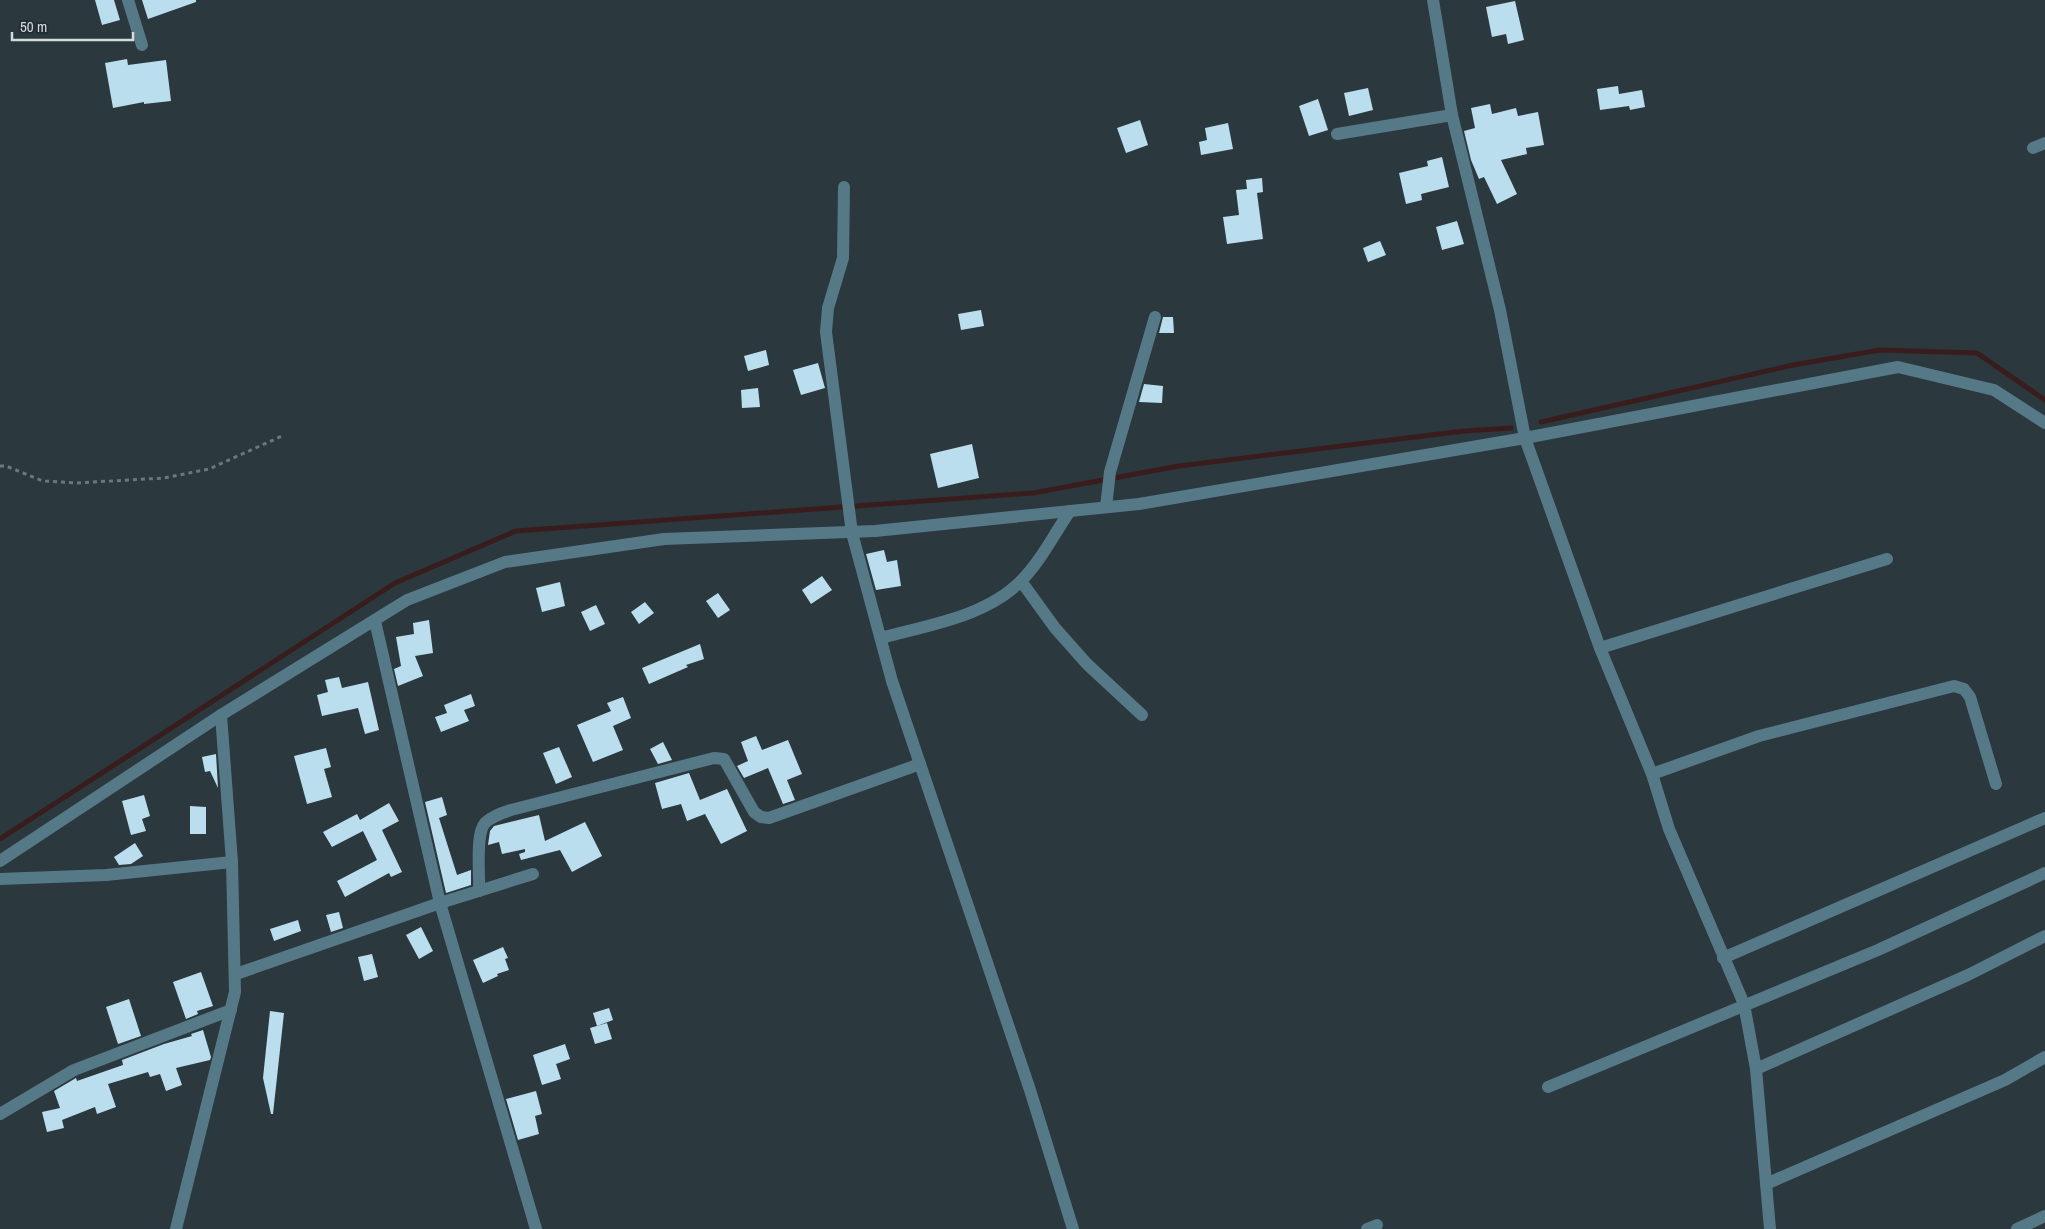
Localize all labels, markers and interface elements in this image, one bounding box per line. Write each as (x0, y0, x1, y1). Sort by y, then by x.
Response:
scale bar (12, 10, 134, 42)
text: 50 m (20, 16, 47, 37)

